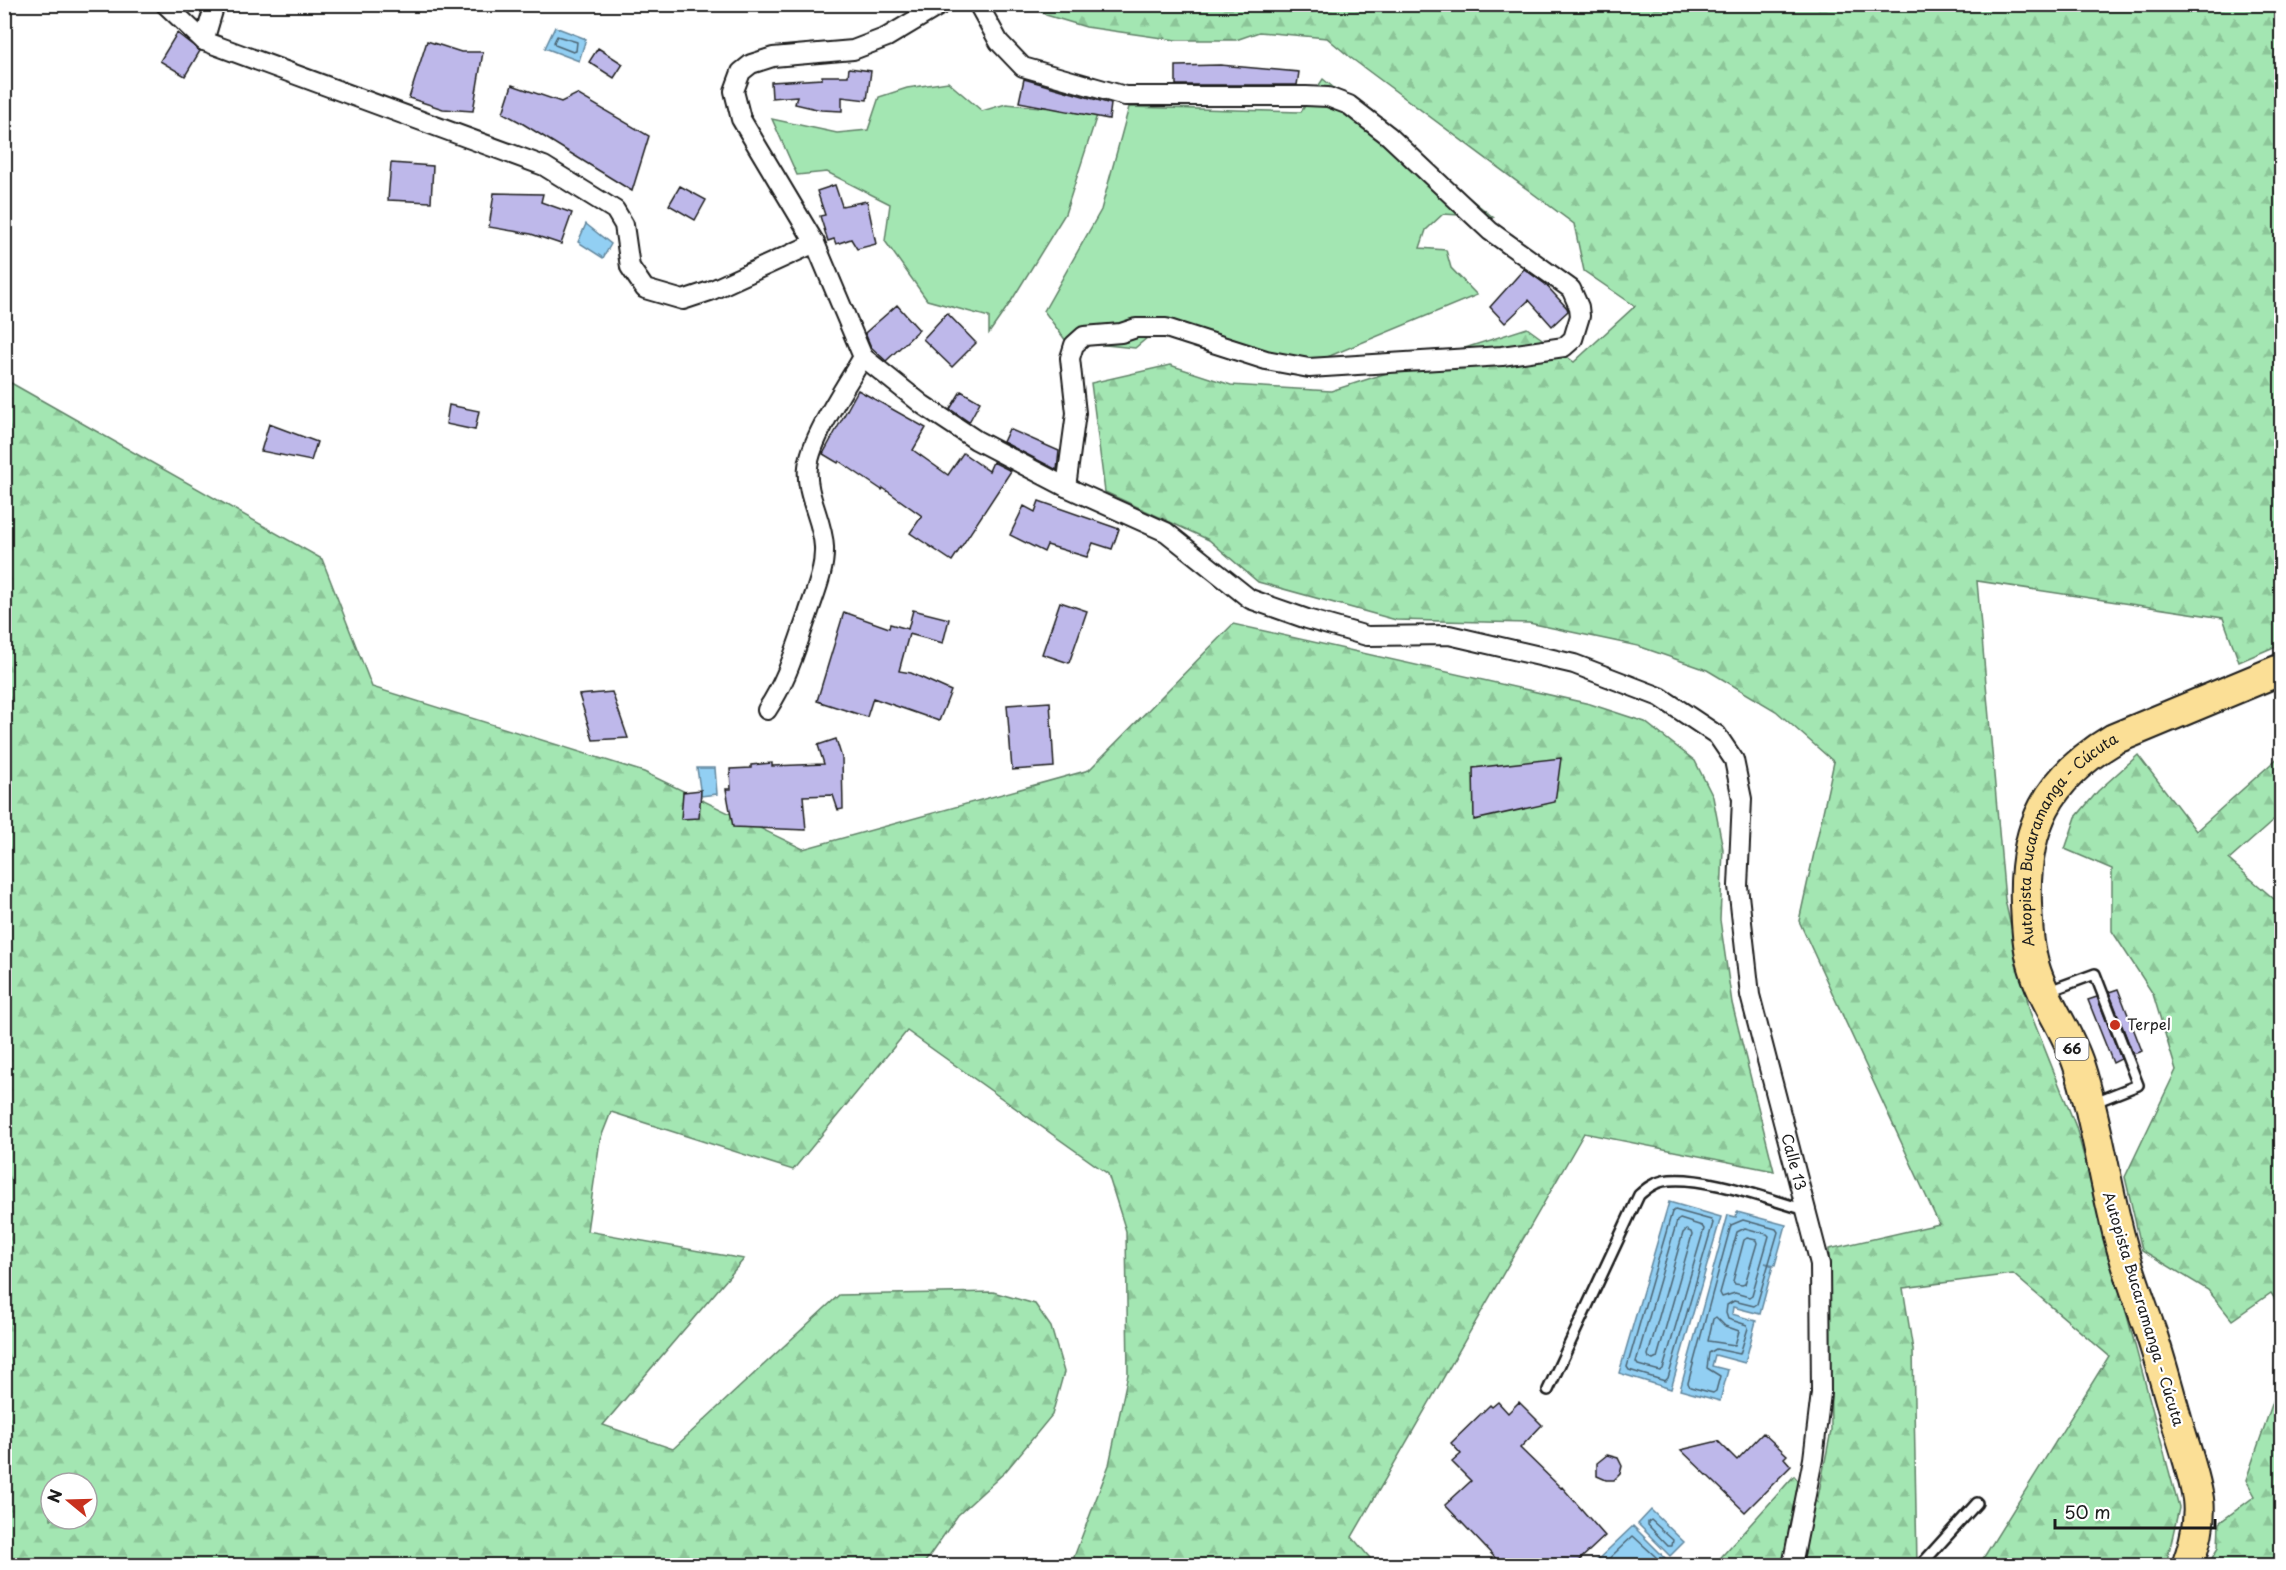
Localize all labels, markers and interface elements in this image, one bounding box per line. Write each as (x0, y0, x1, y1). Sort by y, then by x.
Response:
street label: Autopista Bucaramanga - Cúcuta (2013, 726, 2122, 948)
place label: Terpel (2127, 1012, 2171, 1035)
marker: Terpel (2108, 1018, 2122, 1032)
road number: 66 (2056, 1038, 2088, 1060)
street label: Calle 13 (1776, 1131, 1813, 1193)
street label: Autopista Bucaramanga - Cúcuta (2098, 1188, 2191, 1429)
north arrow (39, 1471, 99, 1531)
text: N (40, 1486, 67, 1506)
scale bar (2055, 1492, 2216, 1530)
text: 50 m (2064, 1498, 2111, 1525)

